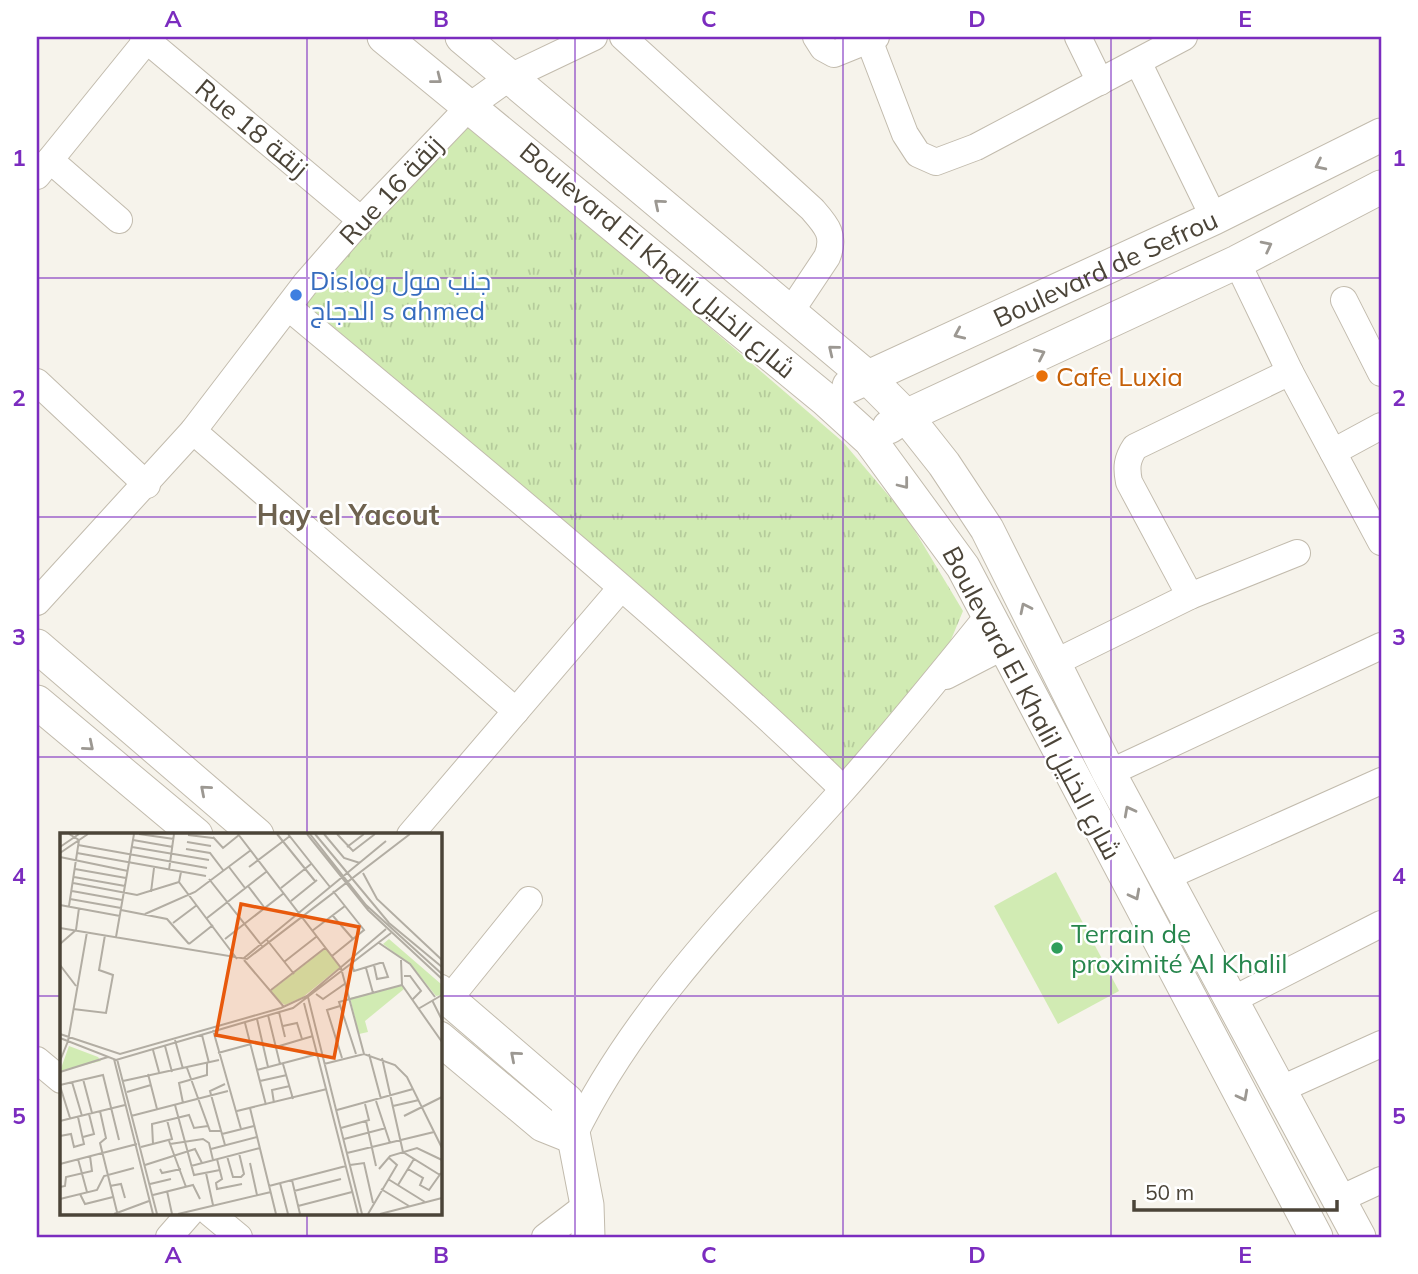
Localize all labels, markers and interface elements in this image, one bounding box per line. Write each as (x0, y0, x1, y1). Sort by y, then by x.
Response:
text: A (164, 4, 182, 33)
text: B (433, 4, 449, 33)
text: C (701, 4, 717, 33)
text: D (968, 4, 986, 33)
text: E (1238, 4, 1252, 33)
street label: Rue 18 زنقة (189, 71, 315, 185)
one-way arrow (429, 71, 442, 83)
street label: Rue 16 زنقة (332, 129, 450, 251)
street label: Boulevard El Khalil شارع الخليل (513, 135, 803, 386)
text: 1 (12, 143, 26, 172)
text: 1 (1392, 143, 1406, 172)
one-way arrow (1315, 157, 1327, 171)
one-way arrow (654, 200, 667, 212)
street label: Boulevard de Sefrou (988, 202, 1223, 334)
one-way arrow (1260, 241, 1272, 254)
place label: Dislog جنب مول الدجاج s ahmed (310, 264, 491, 328)
marker: Dislog جنب مول الدجاج s ahmed (288, 287, 304, 303)
one-way arrow (954, 326, 966, 340)
one-way arrow (828, 346, 840, 359)
one-way arrow (1032, 348, 1045, 362)
place label: Cafe Luxia (1056, 360, 1183, 393)
marker: Cafe Luxia (1034, 368, 1050, 384)
text: 2 (12, 383, 26, 412)
text: 2 (1392, 383, 1406, 412)
one-way arrow (896, 477, 909, 489)
district label: Hay el Yacout (257, 497, 440, 532)
street label: Boulevard El Khalil شارع الخليل (934, 541, 1129, 866)
one-way arrow (1019, 603, 1033, 615)
text: 3 (12, 622, 26, 651)
text: 3 (1392, 622, 1406, 651)
one-way arrow (81, 738, 94, 750)
one-way arrow (200, 786, 213, 798)
one-way arrow (1123, 806, 1137, 818)
inset map (60, 833, 441, 1214)
text: 4 (12, 861, 26, 890)
text: 4 (1392, 861, 1406, 890)
one-way arrow (1127, 888, 1141, 900)
place label: Terrain de proximité Al Khalil (1071, 917, 1287, 980)
marker: Terrain de proximité Al Khalil (1049, 940, 1065, 956)
one-way arrow (510, 1052, 523, 1064)
one-way arrow (1234, 1089, 1248, 1101)
text: 5 (12, 1101, 26, 1130)
text: 5 (1392, 1101, 1406, 1130)
scale bar (1134, 1169, 1338, 1213)
text: 50 m (1145, 1179, 1194, 1205)
text: A (164, 1240, 182, 1269)
text: B (433, 1240, 449, 1269)
text: C (701, 1240, 717, 1269)
text: D (968, 1240, 986, 1269)
text: E (1238, 1240, 1252, 1269)

